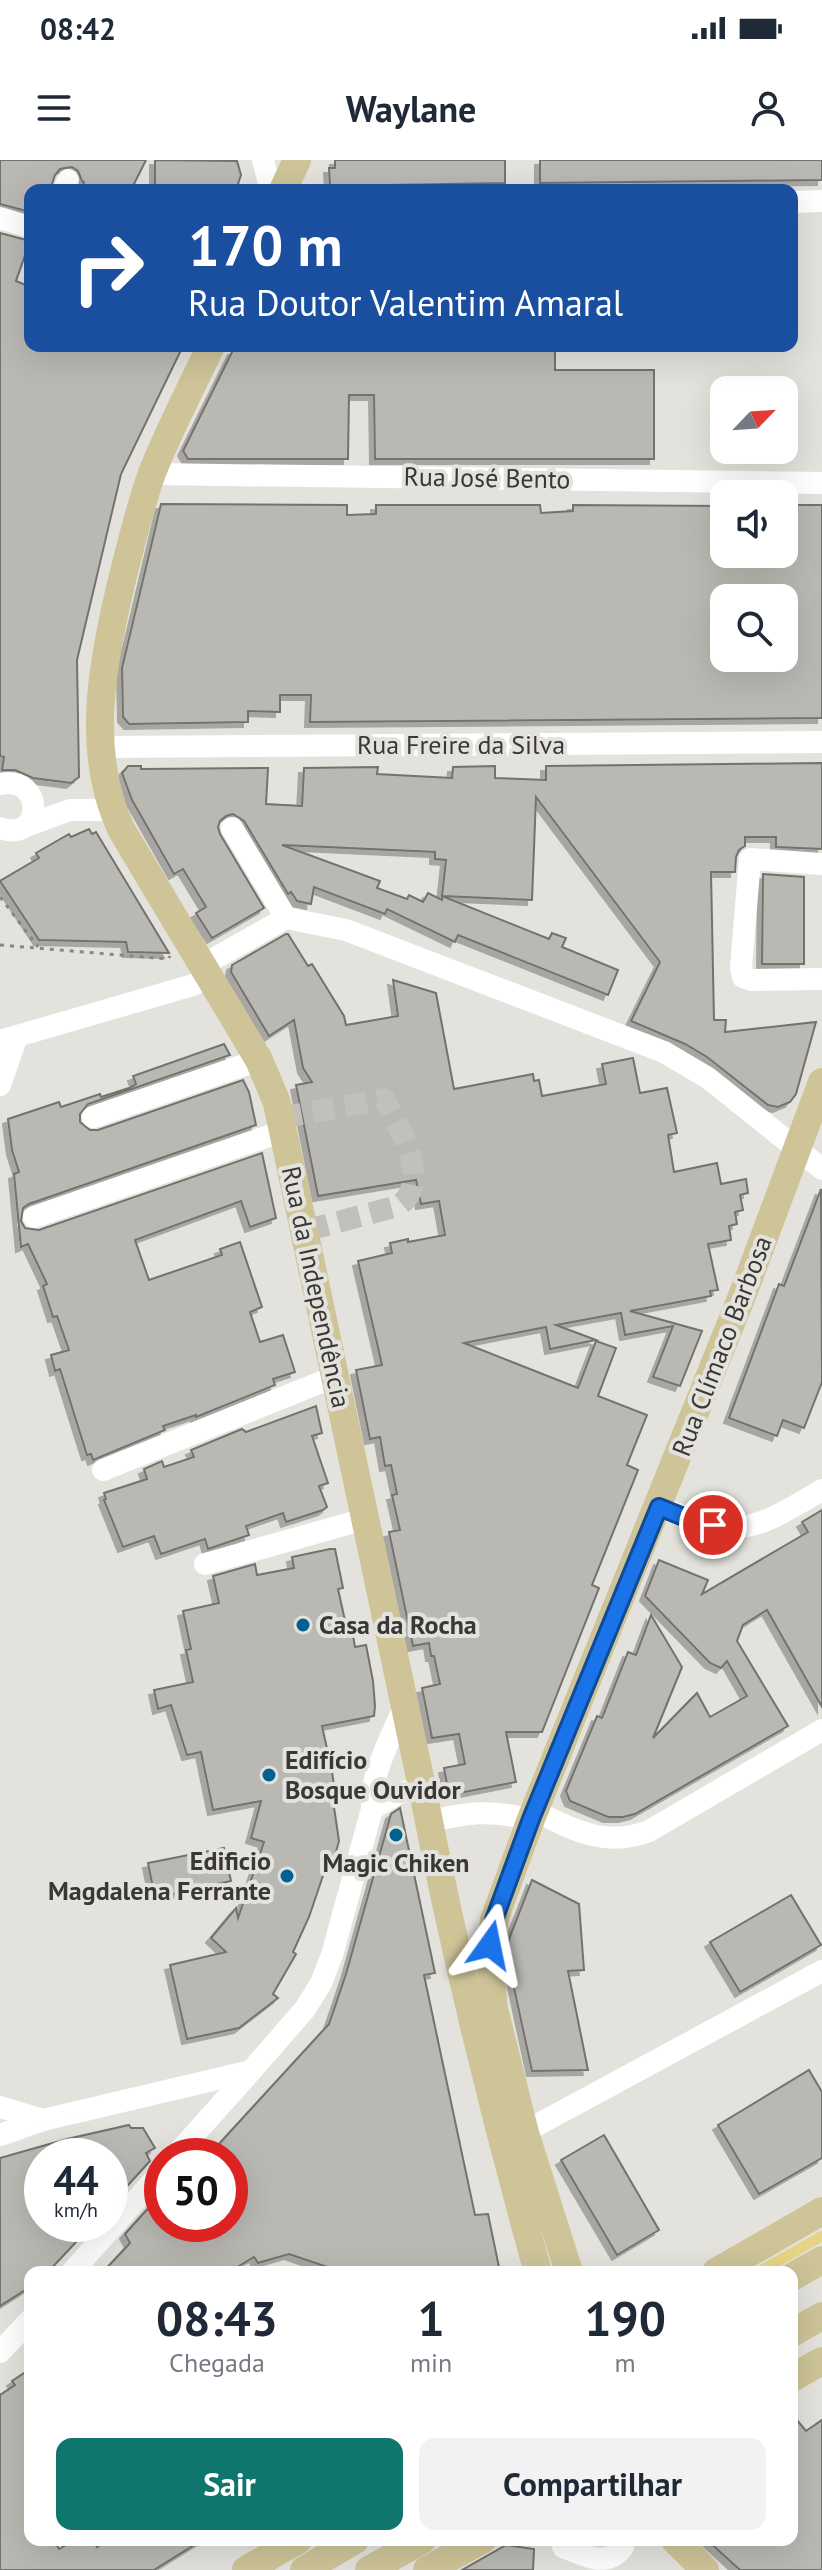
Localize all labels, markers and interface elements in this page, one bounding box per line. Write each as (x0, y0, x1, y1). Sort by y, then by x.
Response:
text: 08:42 (40, 9, 116, 48)
text: Waylane (346, 85, 476, 132)
icon: menu (32, 86, 76, 130)
icon: person (746, 86, 790, 130)
text: 170 m (188, 209, 343, 281)
icon: right (56, 216, 160, 320)
text: Rua Doutor Valentim Amaral (188, 279, 623, 326)
north arrow (710, 376, 798, 464)
map controls (710, 376, 798, 672)
street label: Rua José Bento (403, 460, 571, 495)
button: sound (710, 480, 798, 568)
button: search (710, 584, 798, 672)
street label: Rua Freire da Silva (357, 728, 565, 761)
street label: Rua da Independência (275, 1163, 358, 1411)
street label: Rua Clímaco Barbosa (664, 1231, 779, 1461)
pin (679, 1491, 747, 1559)
icon: arrive (691, 1503, 735, 1547)
place label: Casa da Rocha (319, 1608, 477, 1641)
marker: Casa da Rocha (294, 1616, 312, 1634)
place label: Edifício Bosque Ouvidor (285, 1743, 461, 1806)
marker: Edifício Bosque Ouvidor (260, 1766, 278, 1784)
marker: Magic Chiken (387, 1826, 405, 1844)
place label: Edificio Magdalena Ferrante (48, 1844, 271, 1907)
place label: Magic Chiken (322, 1846, 470, 1879)
marker: Edificio Magdalena Ferrante (278, 1867, 296, 1885)
position arrow (448, 1903, 532, 1987)
speed limit sign: 50 (144, 2138, 248, 2242)
text: 44 (53, 2154, 99, 2206)
text: km/h (54, 2197, 98, 2223)
text: 08:43 (156, 2287, 278, 2349)
text: 1 (417, 2287, 445, 2349)
text: 190 (584, 2287, 666, 2349)
text: Chegada (169, 2346, 265, 2379)
text: min (410, 2346, 452, 2379)
text: m (615, 2346, 636, 2379)
button: Sair (56, 2438, 403, 2530)
button: Compartilhar (419, 2438, 766, 2530)

